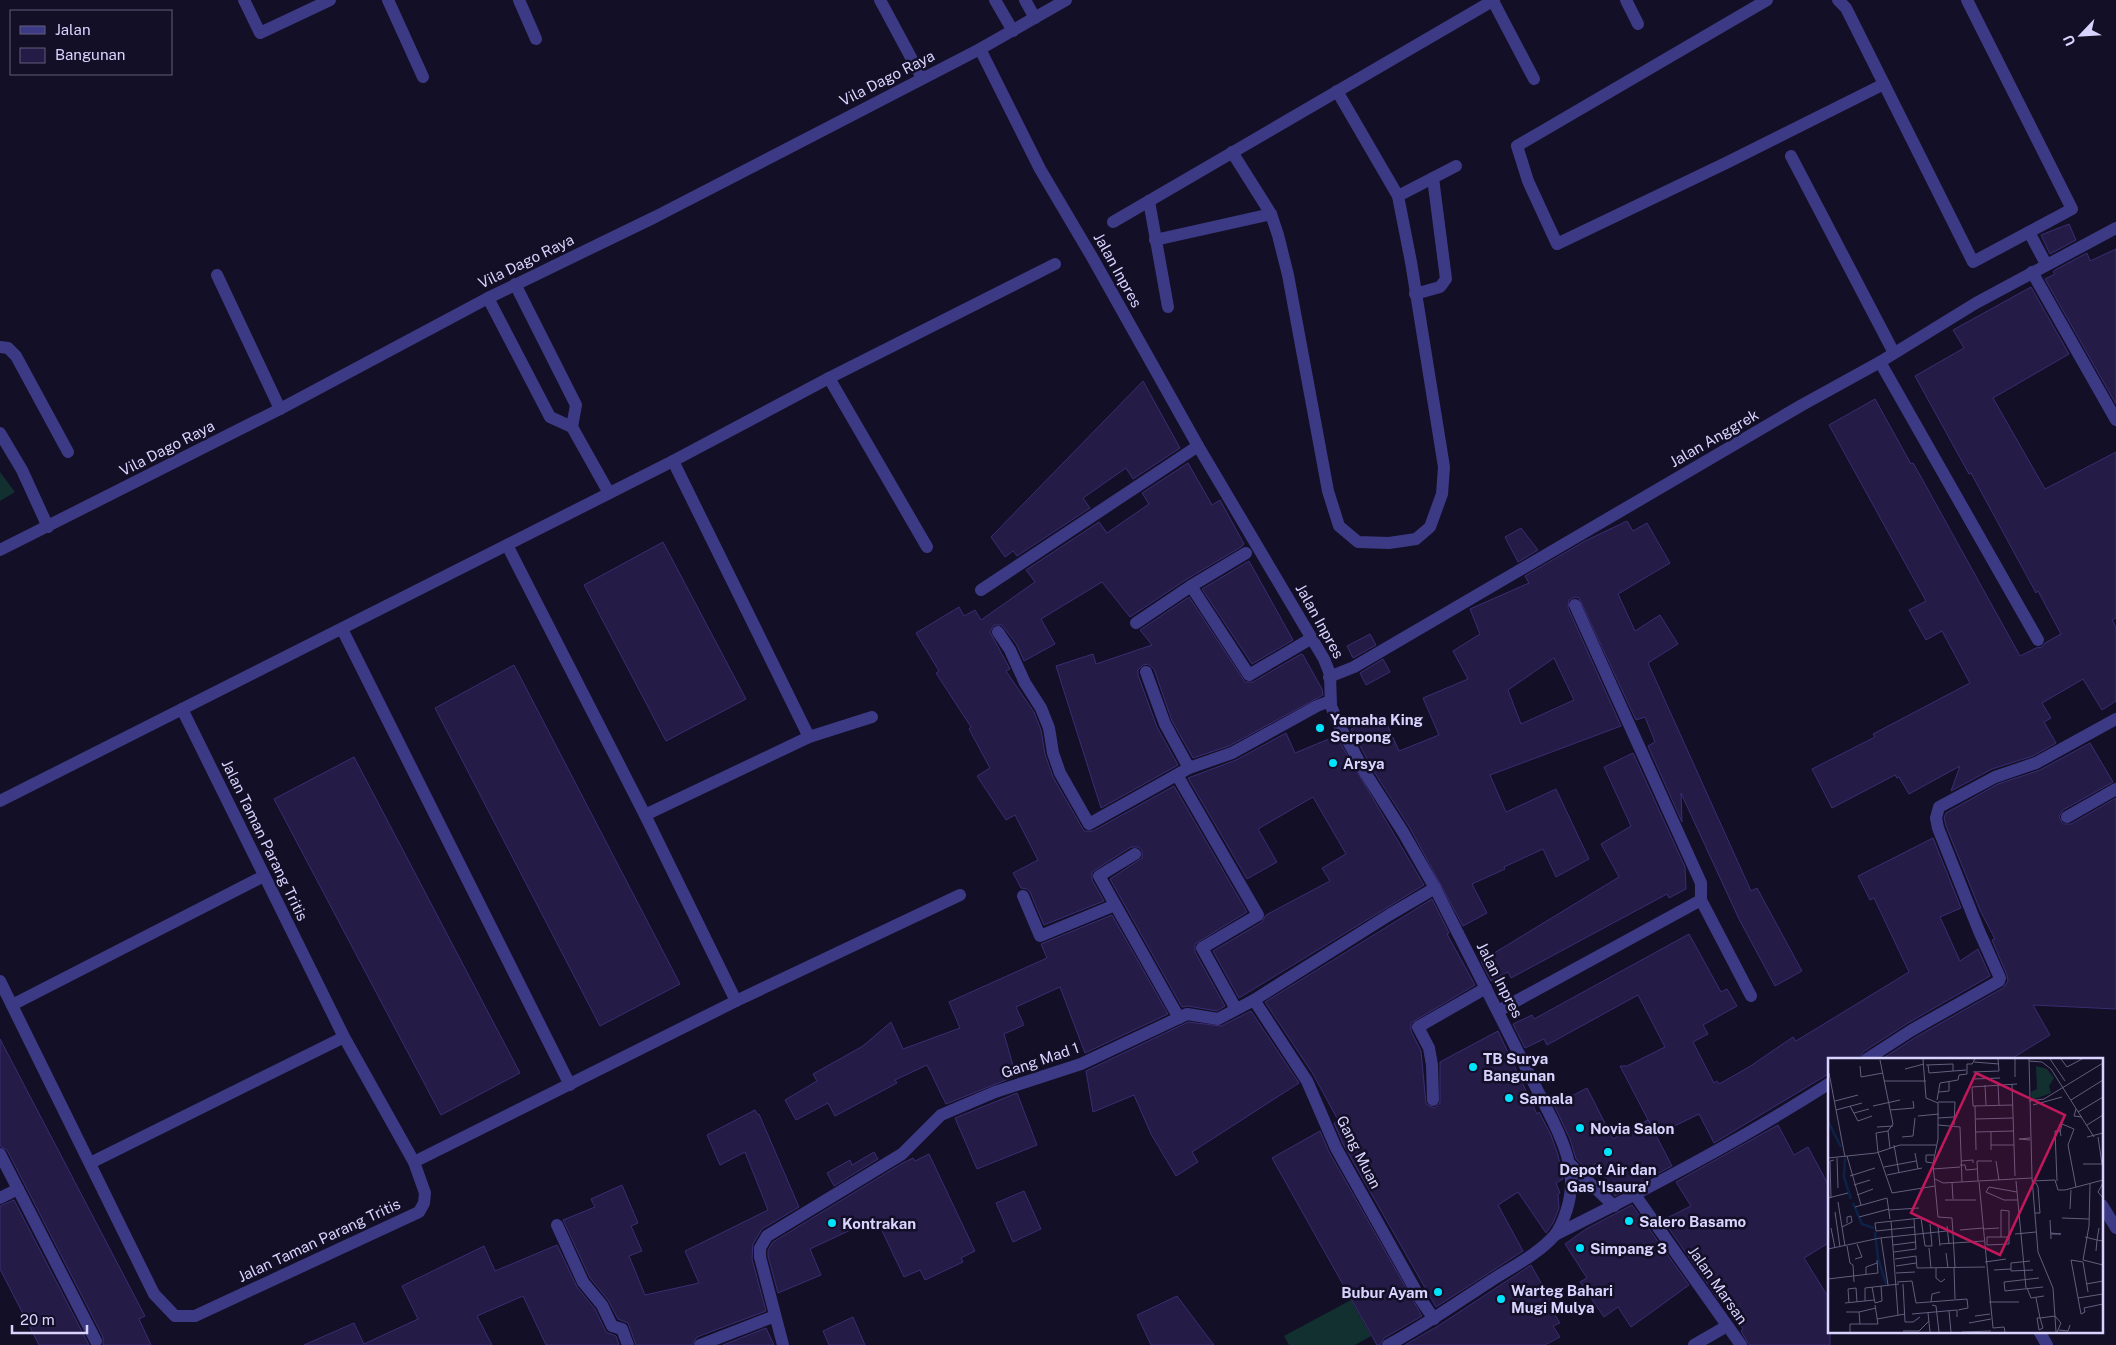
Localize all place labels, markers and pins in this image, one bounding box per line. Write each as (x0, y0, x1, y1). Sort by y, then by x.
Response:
place label: Yamaha King Serpong (1330, 711, 1424, 745)
marker: Yamaha King Serpong (1314, 722, 1326, 734)
place label: Arsya (1343, 755, 1385, 772)
marker: Arsya (1327, 757, 1339, 769)
place label: TB Surya Bangunan (1483, 1050, 1555, 1084)
marker: TB Surya Bangunan (1467, 1061, 1479, 1073)
place label: Samala (1519, 1090, 1573, 1107)
marker: Samala (1503, 1092, 1515, 1104)
place label: Novia Salon (1590, 1120, 1675, 1137)
marker: Novia Salon (1574, 1122, 1586, 1134)
marker: Depot Air dan Gas 'Isaura' (1602, 1146, 1614, 1158)
place label: Depot Air dan Gas 'Isaura' (1559, 1161, 1657, 1195)
place label: Salero Basamo (1639, 1213, 1747, 1230)
place label: Kontrakan (842, 1215, 916, 1232)
marker: Salero Basamo (1623, 1215, 1635, 1227)
marker: Kontrakan (826, 1217, 838, 1229)
place label: Simpang 3 (1590, 1240, 1667, 1257)
marker: Simpang 3 (1574, 1242, 1586, 1254)
place label: Warteg Bahari Mugi Mulya (1511, 1282, 1613, 1316)
place label: Bubur Ayam (1341, 1284, 1428, 1301)
marker: Bubur Ayam (1432, 1286, 1444, 1298)
marker: Warteg Bahari Mugi Mulya (1495, 1293, 1507, 1305)

